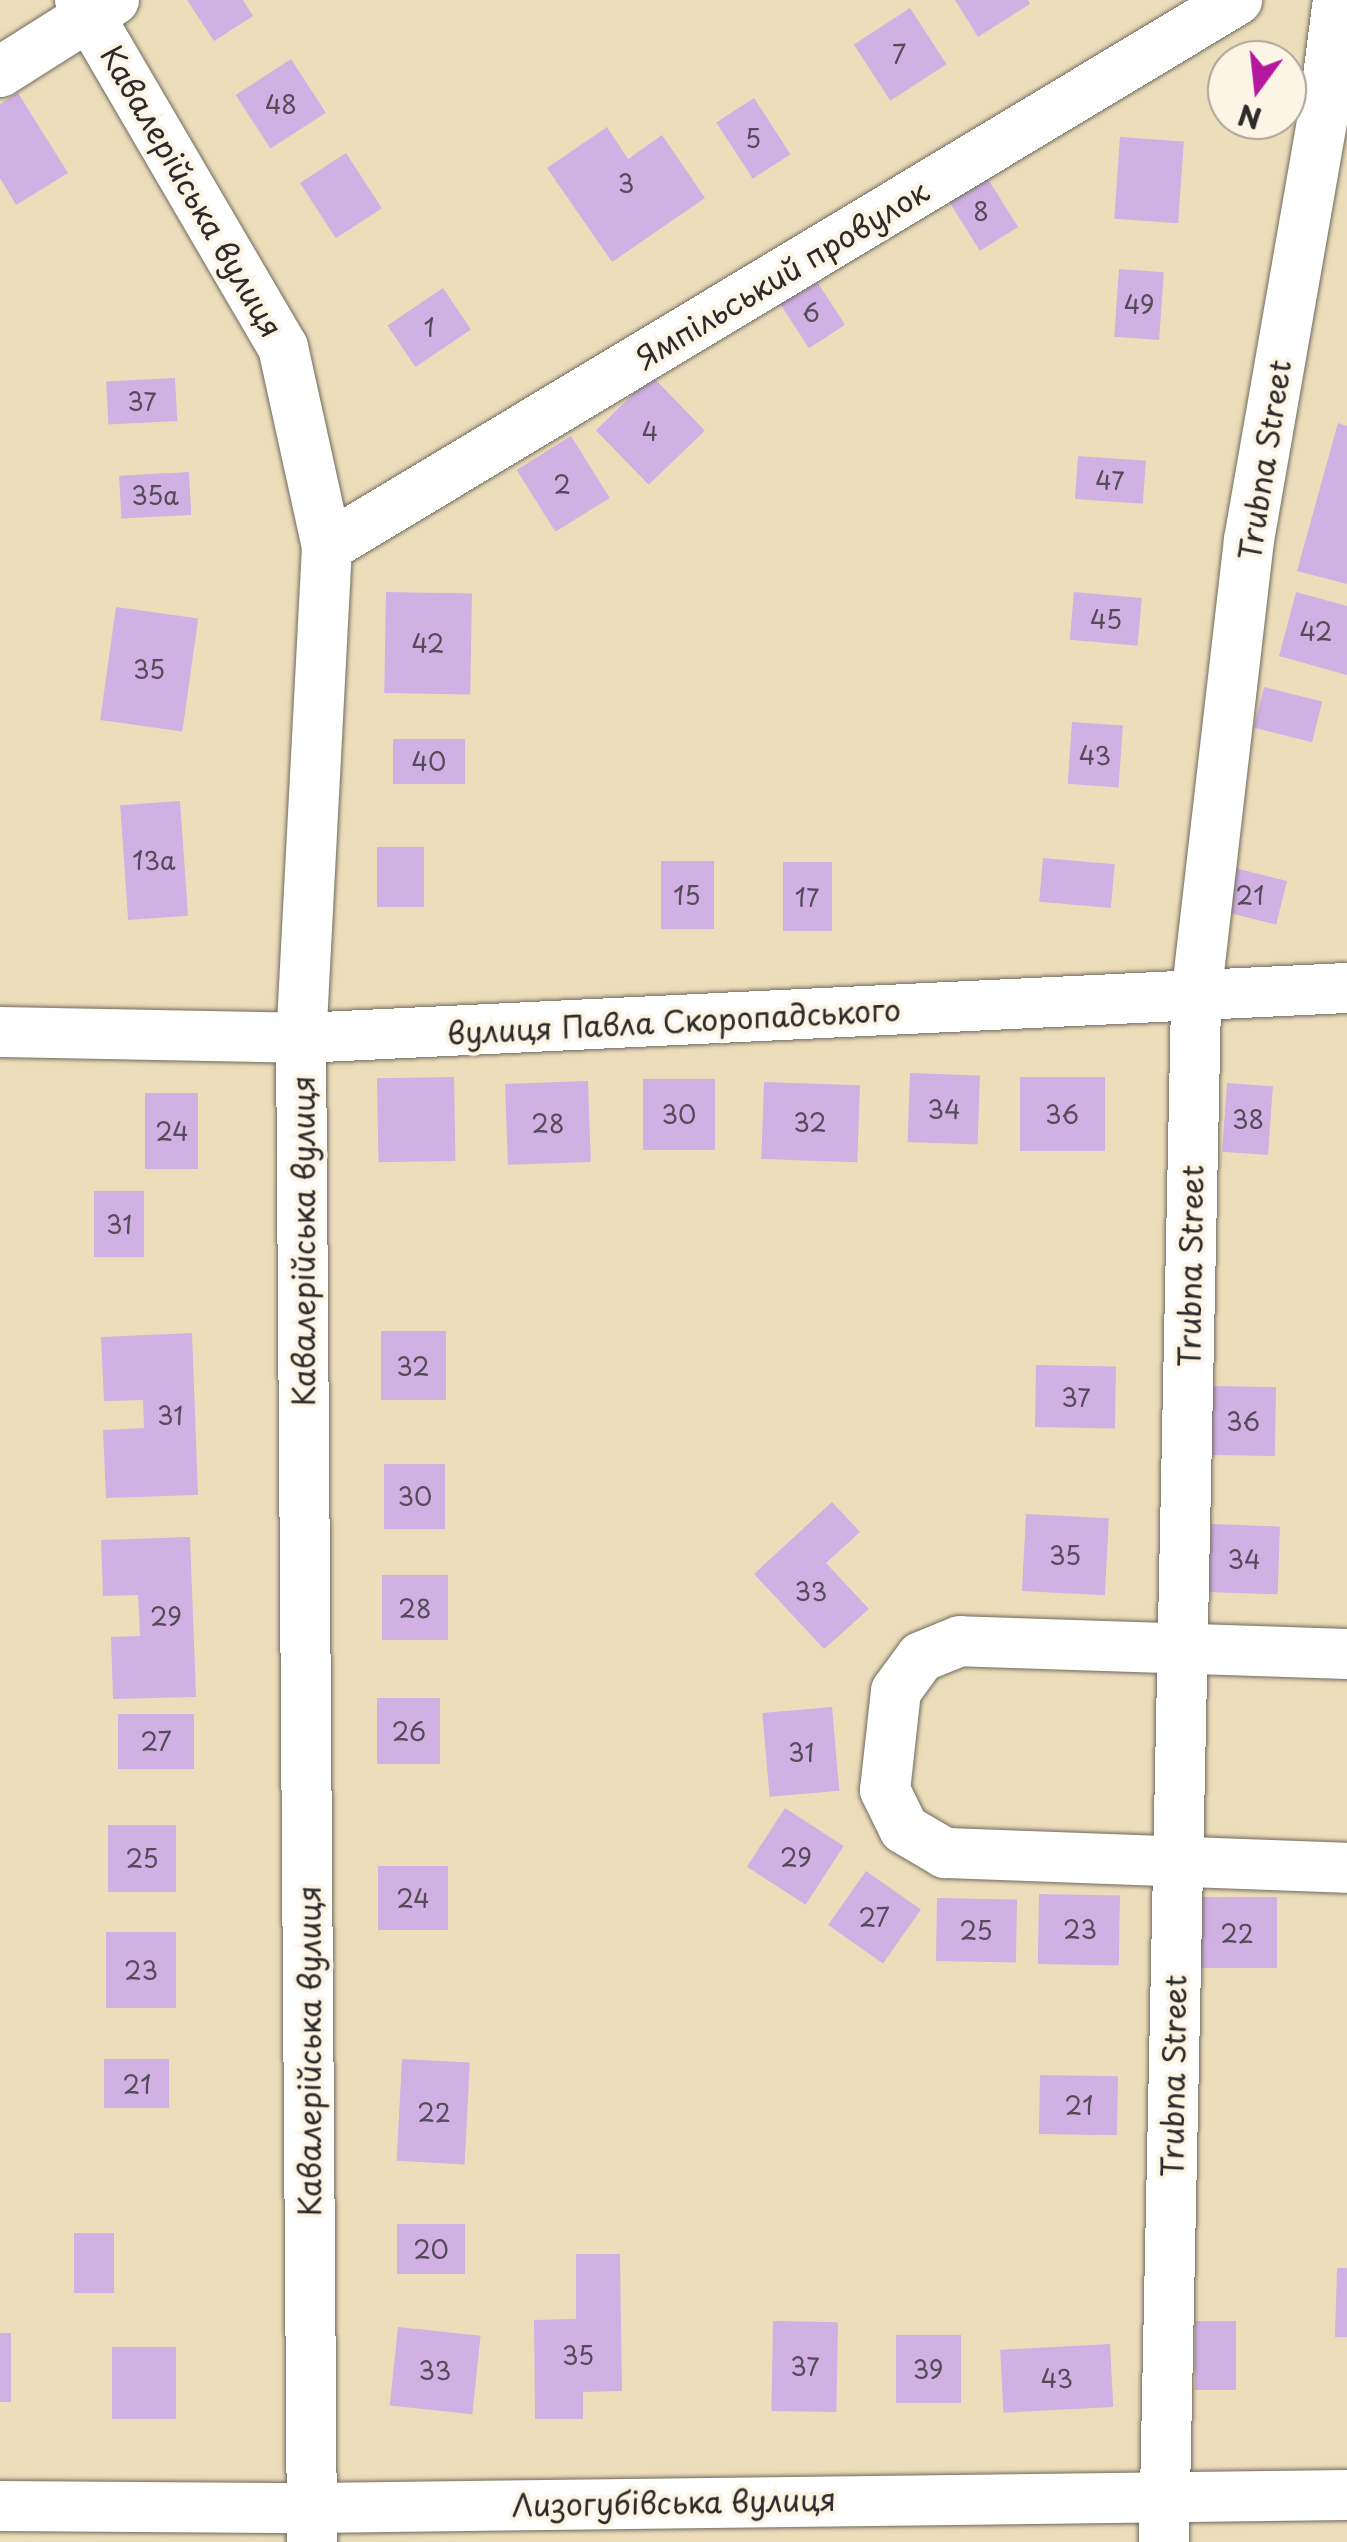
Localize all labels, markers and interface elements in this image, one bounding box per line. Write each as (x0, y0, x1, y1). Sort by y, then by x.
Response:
street label: Кавалерійська вулиця (93, 38, 291, 344)
house number: 7 (892, 39, 906, 69)
north arrow (1207, 40, 1307, 140)
house number: 48 (265, 89, 297, 119)
text: N (1233, 94, 1266, 141)
house number: 5 (745, 123, 761, 153)
house number: 3 (618, 168, 634, 198)
street label: Ямпільський провулок (629, 172, 935, 376)
house number: 8 (973, 196, 989, 226)
house number: 49 (1124, 289, 1154, 319)
house number: 6 (802, 297, 820, 327)
house number: 1 (423, 312, 435, 342)
street label: Trubna Street (1230, 357, 1298, 563)
house number: 37 (127, 386, 157, 416)
house number: 4 (642, 416, 658, 446)
house number: 47 (1095, 465, 1125, 495)
house number: 2 (553, 469, 571, 499)
house number: 35а (131, 480, 179, 510)
house number: 45 (1090, 604, 1122, 634)
house number: 42 (1299, 616, 1333, 646)
house number: 42 (411, 628, 445, 658)
house number: 35 (133, 654, 165, 684)
house number: 43 (1079, 740, 1111, 770)
house number: 40 (412, 746, 446, 776)
house number: 13а (132, 845, 176, 875)
house number: 15 (673, 880, 701, 910)
house number: 21 (1236, 880, 1264, 910)
house number: 17 (795, 882, 819, 912)
street label: вулиця Павла Скоропадського (446, 991, 902, 1051)
street label: Кавалерійська вулиця (285, 1075, 321, 1407)
house number: 34 (927, 1094, 961, 1124)
house number: 30 (662, 1099, 696, 1129)
house number: 36 (1045, 1099, 1079, 1129)
house number: 38 (1232, 1104, 1264, 1134)
house number: 32 (793, 1107, 827, 1137)
house number: 28 (531, 1108, 565, 1138)
house number: 24 (155, 1116, 189, 1146)
street label: Trubna Street (1170, 1164, 1210, 1368)
house number: 31 (106, 1209, 132, 1239)
house number: 32 (396, 1351, 430, 1381)
house number: 37 (1061, 1382, 1091, 1412)
house number: 31 (157, 1400, 183, 1430)
house number: 36 (1226, 1406, 1260, 1436)
house number: 30 (398, 1481, 432, 1511)
house number: 35 (1049, 1540, 1081, 1570)
house number: 34 (1227, 1544, 1261, 1574)
house number: 33 (795, 1576, 827, 1606)
house number: 28 (398, 1593, 432, 1623)
house number: 29 (150, 1601, 182, 1631)
house number: 26 (392, 1716, 426, 1746)
house number: 27 (140, 1726, 172, 1756)
house number: 31 (788, 1737, 814, 1767)
house number: 29 (780, 1842, 812, 1872)
house number: 25 (125, 1843, 159, 1873)
house number: 24 (396, 1883, 430, 1913)
street label: Кавалерійська вулиця (291, 1885, 327, 2217)
house number: 27 (858, 1902, 890, 1932)
house number: 23 (1063, 1914, 1097, 1944)
house number: 25 (959, 1915, 993, 1945)
house number: 22 (1220, 1918, 1254, 1948)
house number: 23 (124, 1955, 158, 1985)
street label: Trubna Street (1153, 1974, 1193, 2178)
house number: 21 (123, 2069, 151, 2099)
house number: 21 (1065, 2090, 1093, 2120)
house number: 22 (417, 2097, 451, 2127)
house number: 20 (413, 2234, 449, 2264)
house number: 35 (562, 2340, 594, 2370)
house number: 37 (790, 2351, 820, 2381)
house number: 39 (913, 2354, 943, 2384)
house number: 33 (419, 2355, 451, 2385)
house number: 43 (1041, 2363, 1073, 2393)
street label: Лизогубівська вулиця (511, 2481, 837, 2523)

